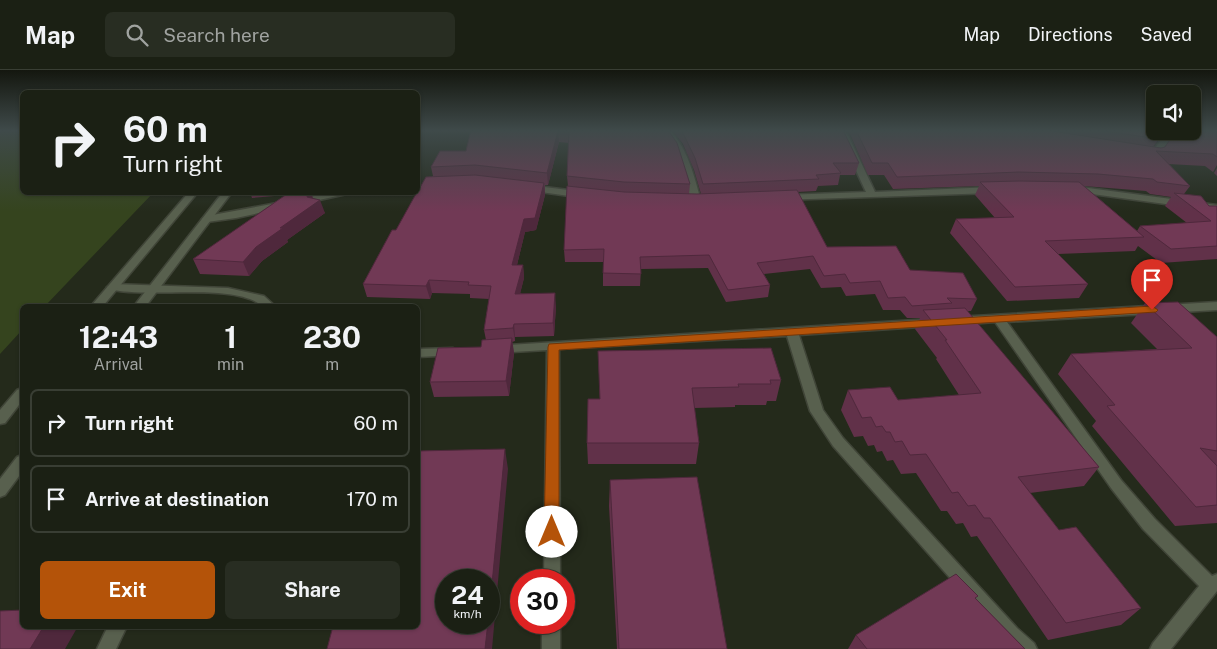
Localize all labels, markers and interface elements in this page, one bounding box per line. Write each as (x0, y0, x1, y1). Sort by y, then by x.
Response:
search box (105, 12, 455, 57)
text: Map (25, 21, 75, 49)
icon: search (123, 21, 151, 49)
text: Search here (163, 24, 270, 46)
text: Map (963, 24, 1000, 45)
text: Directions (1028, 24, 1113, 45)
text: Saved (1141, 24, 1192, 45)
map controls (1146, 85, 1201, 140)
button: sound (1146, 85, 1201, 140)
text: 60 m (123, 109, 208, 150)
icon: right (40, 110, 105, 175)
text: Turn right (123, 151, 223, 177)
pin (1131, 259, 1173, 310)
icon: arrive (1138, 266, 1166, 294)
text: 12:43 (79, 319, 158, 355)
text: 1 (224, 319, 237, 355)
text: 230 (303, 319, 361, 355)
text: Arrival (94, 355, 143, 374)
text: min (217, 355, 244, 374)
text: m (325, 355, 339, 374)
icon: right (42, 409, 70, 437)
text: Turn right (85, 412, 174, 434)
text: 60 m (354, 412, 398, 434)
icon: arrive (42, 485, 70, 513)
text: Arrive at destination (85, 488, 269, 510)
text: 170 m (347, 488, 398, 510)
position arrow (525, 505, 577, 557)
button: Exit (40, 561, 215, 619)
button: Share (225, 561, 400, 619)
speed limit sign: 30 (510, 569, 575, 634)
text: 24 (451, 580, 484, 610)
text: km/h (453, 607, 482, 621)

